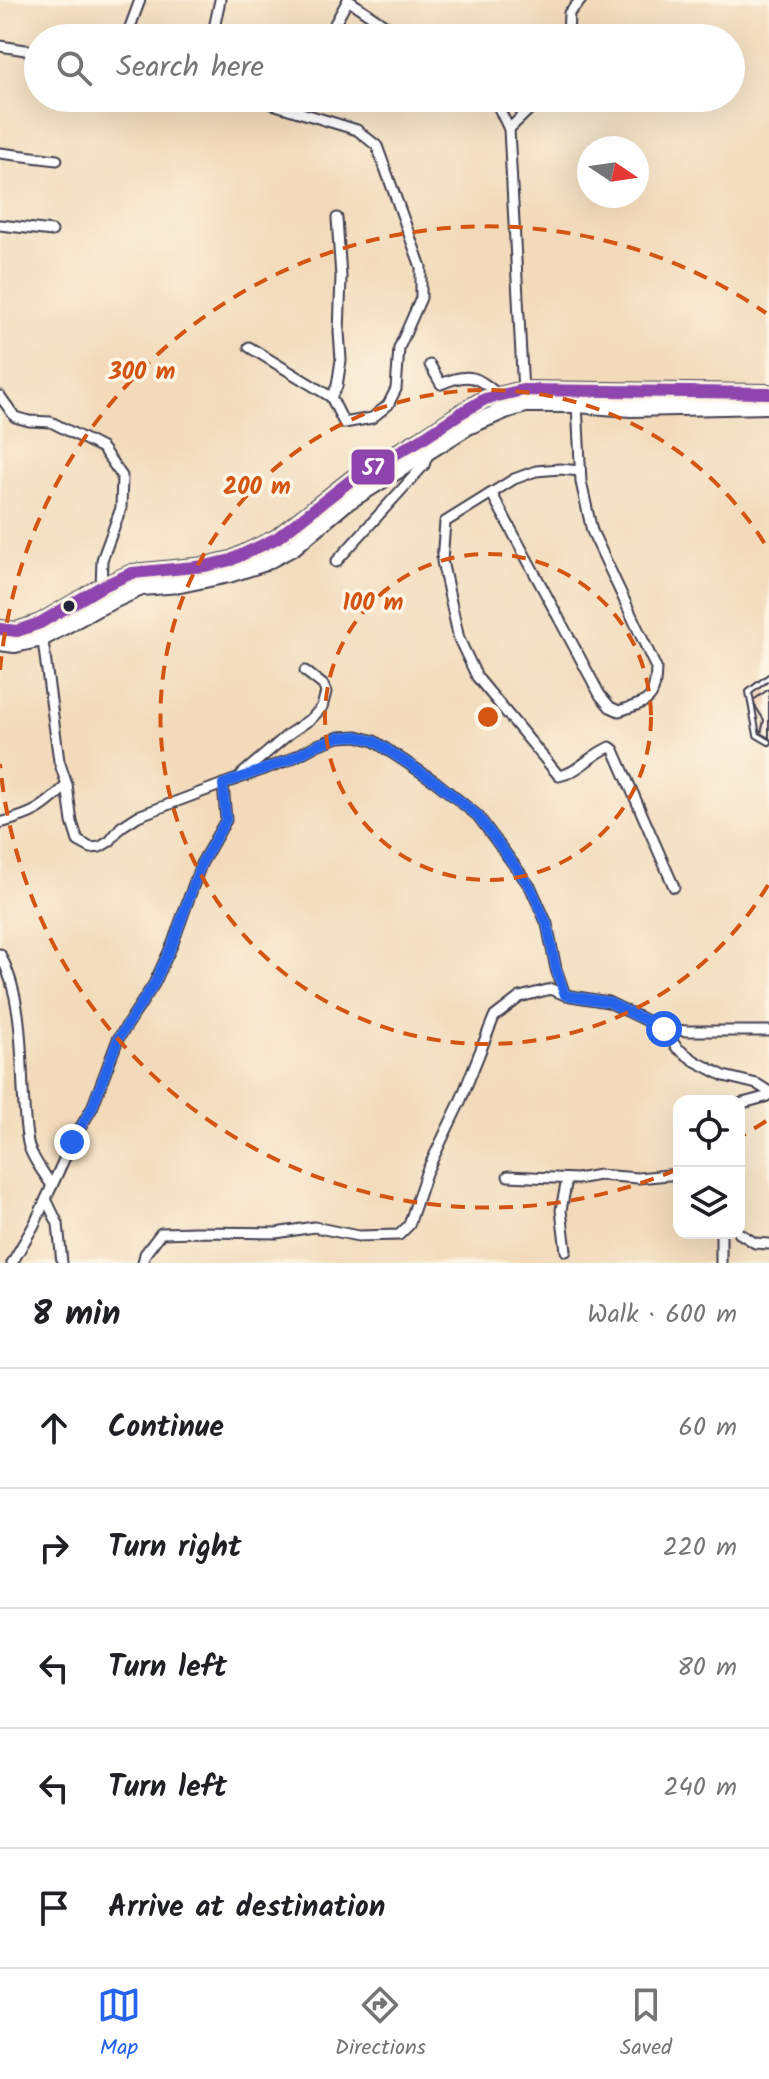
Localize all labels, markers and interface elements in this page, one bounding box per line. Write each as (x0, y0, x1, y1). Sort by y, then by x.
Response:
search box (24, 24, 745, 112)
text: Search here (116, 44, 264, 92)
icon: search (52, 46, 96, 90)
north arrow (577, 136, 649, 208)
text: 300 m (108, 353, 175, 392)
line badge: 57 (350, 448, 396, 486)
text: 57 (361, 452, 384, 487)
text: 200 m (223, 468, 291, 507)
text: 100 m (343, 584, 403, 623)
unlabelled marker (61, 598, 77, 614)
centre of rings (474, 703, 502, 731)
route start (646, 1011, 682, 1047)
map controls (673, 1095, 745, 1239)
button: locate (673, 1095, 745, 1167)
route end (54, 1124, 90, 1160)
button: layers (673, 1167, 745, 1239)
text: 8 min (32, 1288, 121, 1342)
text: Walk · 600 m (587, 1294, 737, 1336)
text: Continue (108, 1404, 224, 1452)
icon: ahead (32, 1406, 76, 1450)
text: 60 m (678, 1407, 737, 1449)
text: Turn right (108, 1524, 241, 1572)
icon: right (32, 1526, 76, 1570)
text: 220 m (663, 1527, 737, 1569)
text: Turn left (108, 1644, 227, 1692)
icon: left (32, 1646, 76, 1690)
text: 80 m (677, 1647, 737, 1689)
text: Turn left (108, 1764, 227, 1812)
icon: left (32, 1766, 76, 1810)
text: 240 m (663, 1767, 737, 1809)
text: Arrive at destination (108, 1884, 385, 1932)
icon: arrive (32, 1886, 76, 1930)
tab: Map (97, 1983, 141, 2066)
tab: Directions (335, 1983, 426, 2066)
tab: Saved (620, 1983, 672, 2066)

